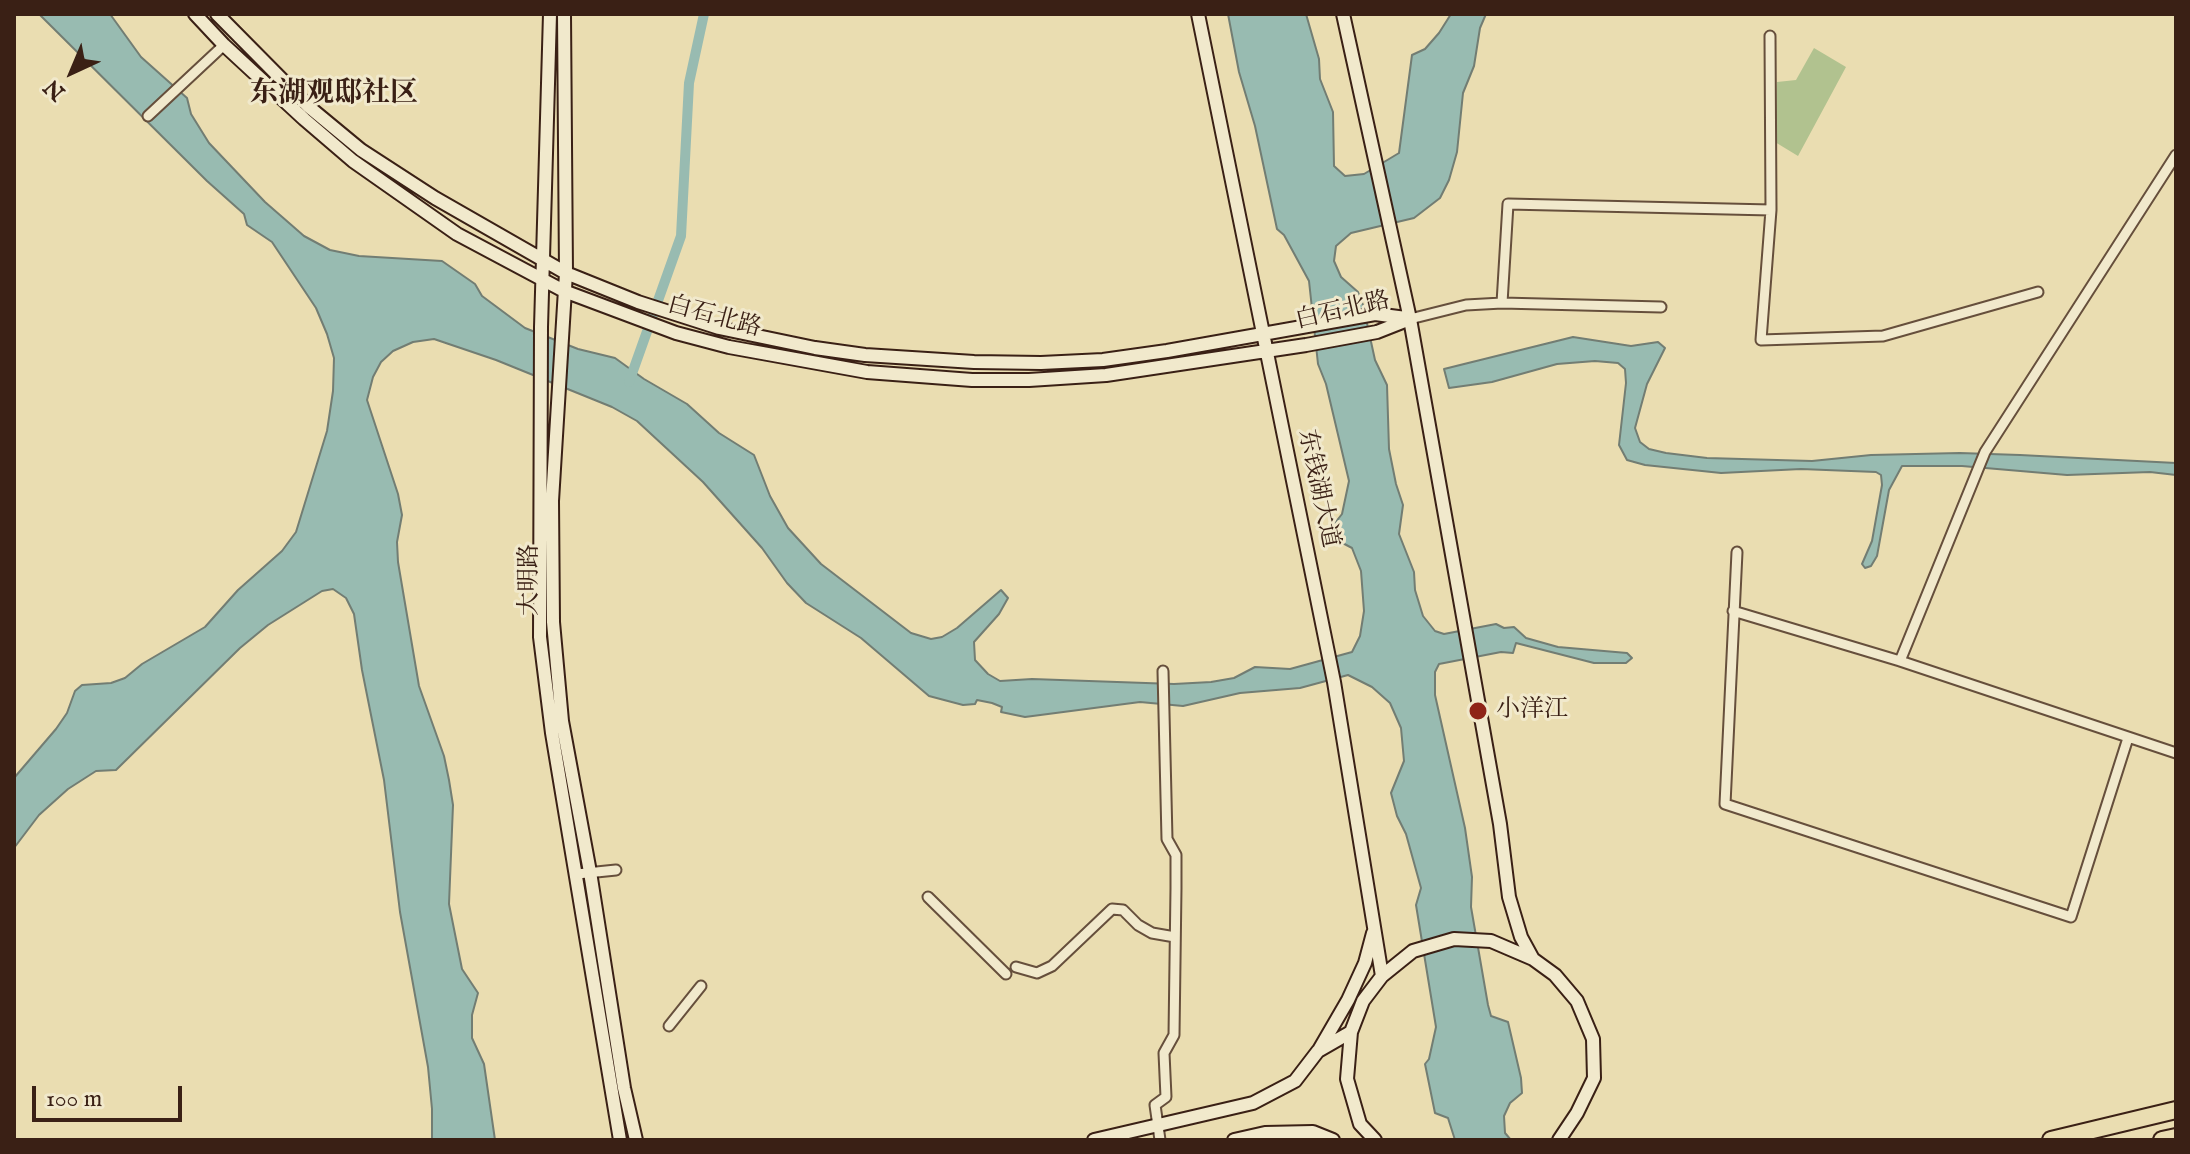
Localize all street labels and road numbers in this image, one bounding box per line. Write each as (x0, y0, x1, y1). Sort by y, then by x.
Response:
street label: 白石北路 (1293, 287, 1393, 337)
street label: 白石北路 (664, 292, 764, 344)
street label: 东钱湖大道 (1290, 427, 1344, 551)
street label: 大明路 (517, 544, 545, 616)

